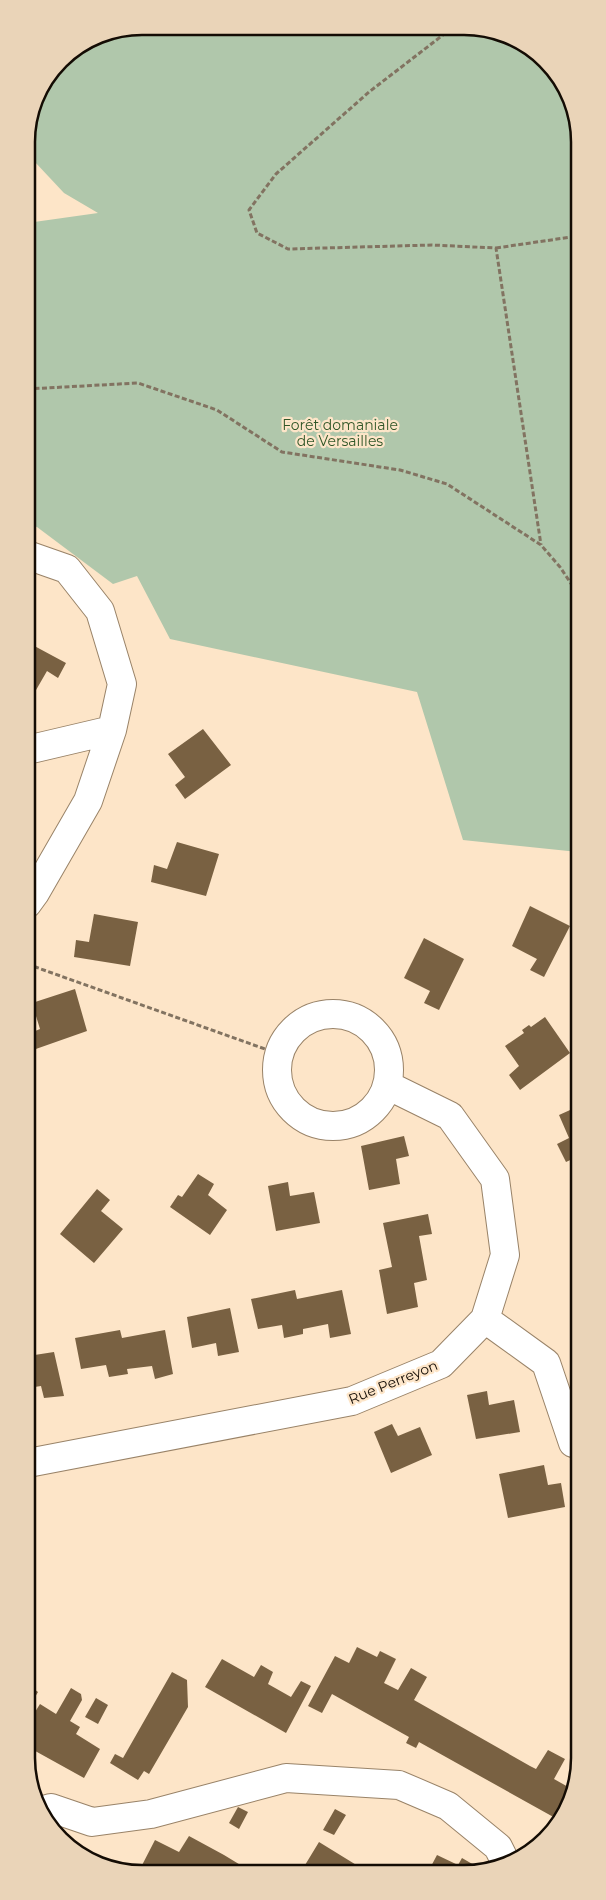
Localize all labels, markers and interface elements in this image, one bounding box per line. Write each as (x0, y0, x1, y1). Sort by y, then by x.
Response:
park label: Forêt domaniale de Versailles (282, 416, 398, 450)
street label: Rue Perreyon (346, 1356, 440, 1408)

